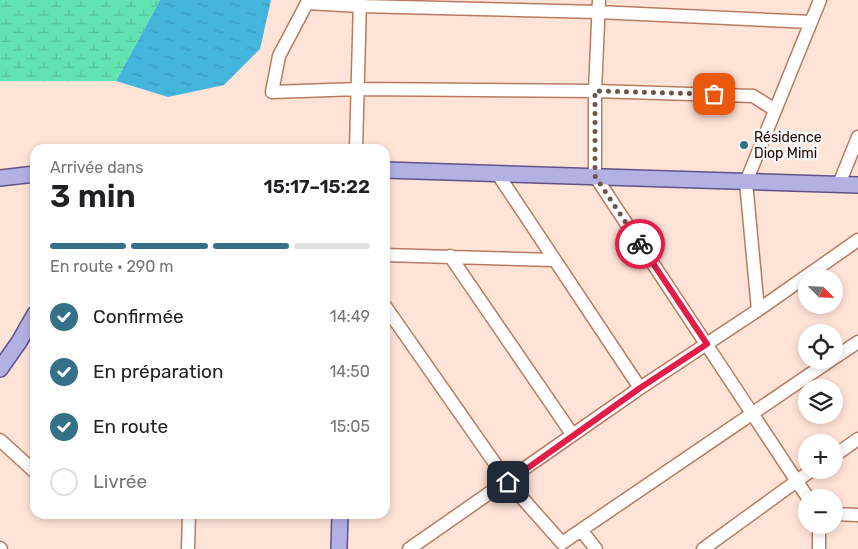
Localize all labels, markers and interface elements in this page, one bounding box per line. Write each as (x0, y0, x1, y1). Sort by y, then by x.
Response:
pin (693, 73, 735, 115)
icon: bag (700, 80, 728, 108)
place label: Résidence Diop Mimi (754, 129, 822, 162)
marker: Résidence Diop Mimi (738, 139, 750, 151)
text: Arrivée dans (50, 158, 143, 177)
text: 15:17–15:22 (264, 175, 370, 198)
text: 3 min (50, 177, 136, 215)
courier (615, 219, 665, 269)
icon: bike (626, 230, 654, 258)
text: En route · 290 m (50, 257, 174, 276)
north arrow (798, 269, 842, 314)
map controls (798, 269, 843, 534)
icon: check (50, 303, 78, 331)
text: Confirmée (93, 305, 184, 328)
text: 14:49 (330, 307, 370, 326)
button: locate (798, 324, 843, 369)
icon: check (50, 358, 78, 386)
text: En préparation (93, 360, 223, 383)
text: 14:50 (329, 362, 370, 381)
button: layers (798, 379, 843, 424)
icon: check (50, 413, 78, 441)
text: En route (93, 415, 168, 438)
text: 15:05 (330, 417, 370, 436)
button: + (798, 434, 843, 479)
pin (487, 461, 529, 503)
icon: home (494, 468, 522, 496)
text: Livrée (93, 470, 147, 493)
button: − (798, 489, 843, 534)

